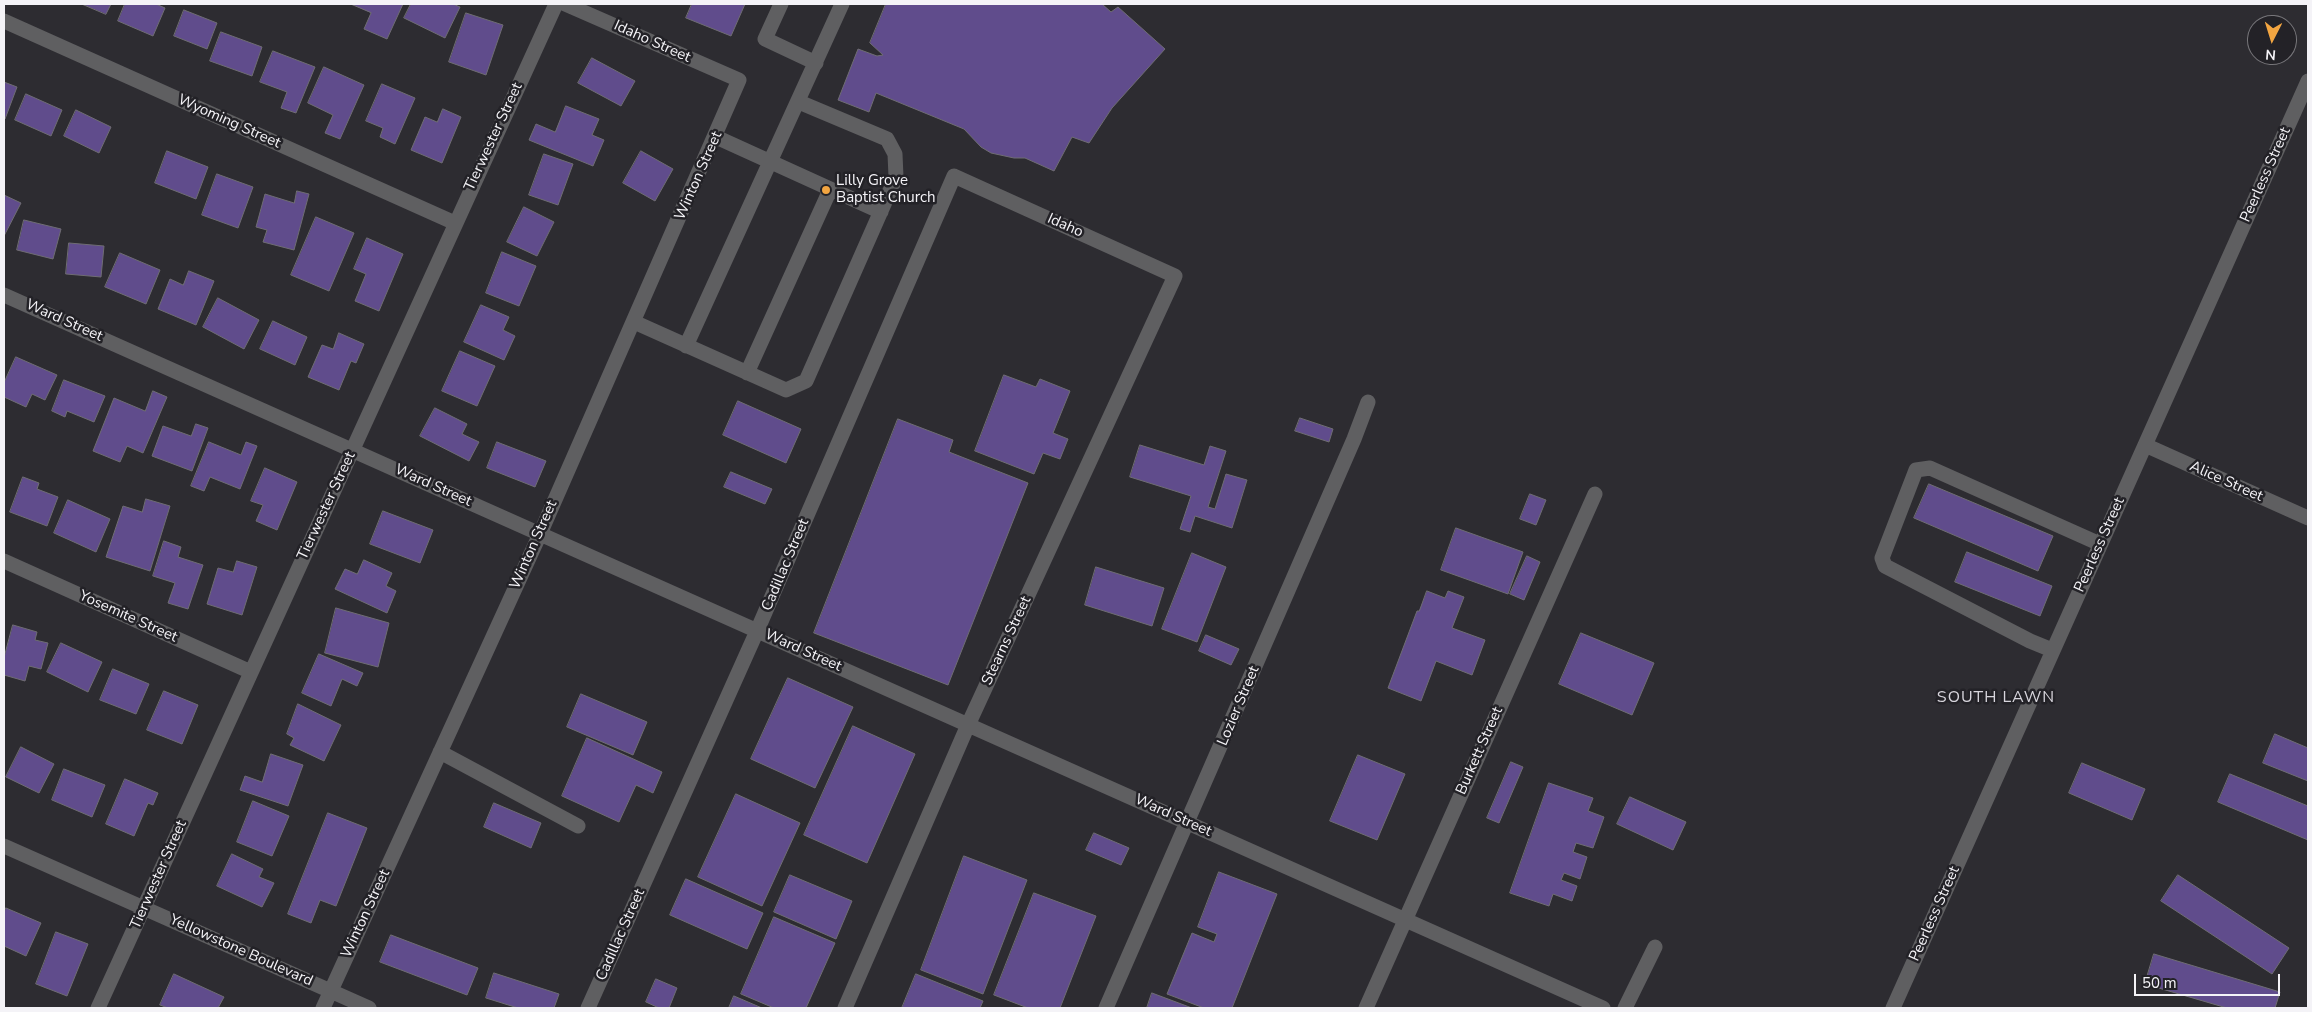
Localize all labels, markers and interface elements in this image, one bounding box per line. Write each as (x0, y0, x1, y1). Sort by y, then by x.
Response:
north arrow (2247, 15, 2297, 65)
street label: Idaho Street (611, 17, 693, 67)
text: N (2265, 45, 2277, 64)
street label: Tierwester Street (461, 80, 527, 194)
street label: Wyoming Street (175, 91, 283, 153)
street label: Peerless Street (2237, 125, 2295, 225)
street label: Winton Street (671, 129, 727, 223)
place label: Lilly Grove Baptist Church (836, 172, 936, 207)
marker: Lilly Grove Baptist Church (820, 184, 832, 196)
street label: Idaho (1044, 210, 1086, 242)
street label: Ward Street (23, 296, 105, 346)
street label: Tierwester Street (294, 449, 360, 563)
street label: Alice Street (2187, 458, 2265, 506)
street label: Ward Street (392, 461, 474, 511)
street label: Peerless Street (2071, 495, 2129, 595)
street label: Winton Street (506, 498, 562, 592)
street label: Cadillac Street (758, 516, 814, 614)
street label: Yosemite Street (76, 587, 180, 647)
street label: Stearns Street (979, 594, 1035, 688)
street label: Ward Street (762, 626, 844, 676)
street label: Lozier Street (1214, 663, 1264, 749)
district label: SOUTH LAWN (1936, 688, 2056, 708)
street label: Burkett Street (1453, 704, 1507, 798)
street label: Ward Street (1132, 791, 1214, 841)
street label: Tierwester Street (127, 818, 191, 932)
street label: Peerless Street (1906, 864, 1964, 964)
street label: Winton Street (338, 867, 394, 961)
street label: Cadillac Street (593, 886, 649, 984)
street label: Yellowstone Boulevard (167, 911, 315, 991)
scale bar (2137, 964, 2283, 996)
text: 50 m (2142, 973, 2177, 993)

